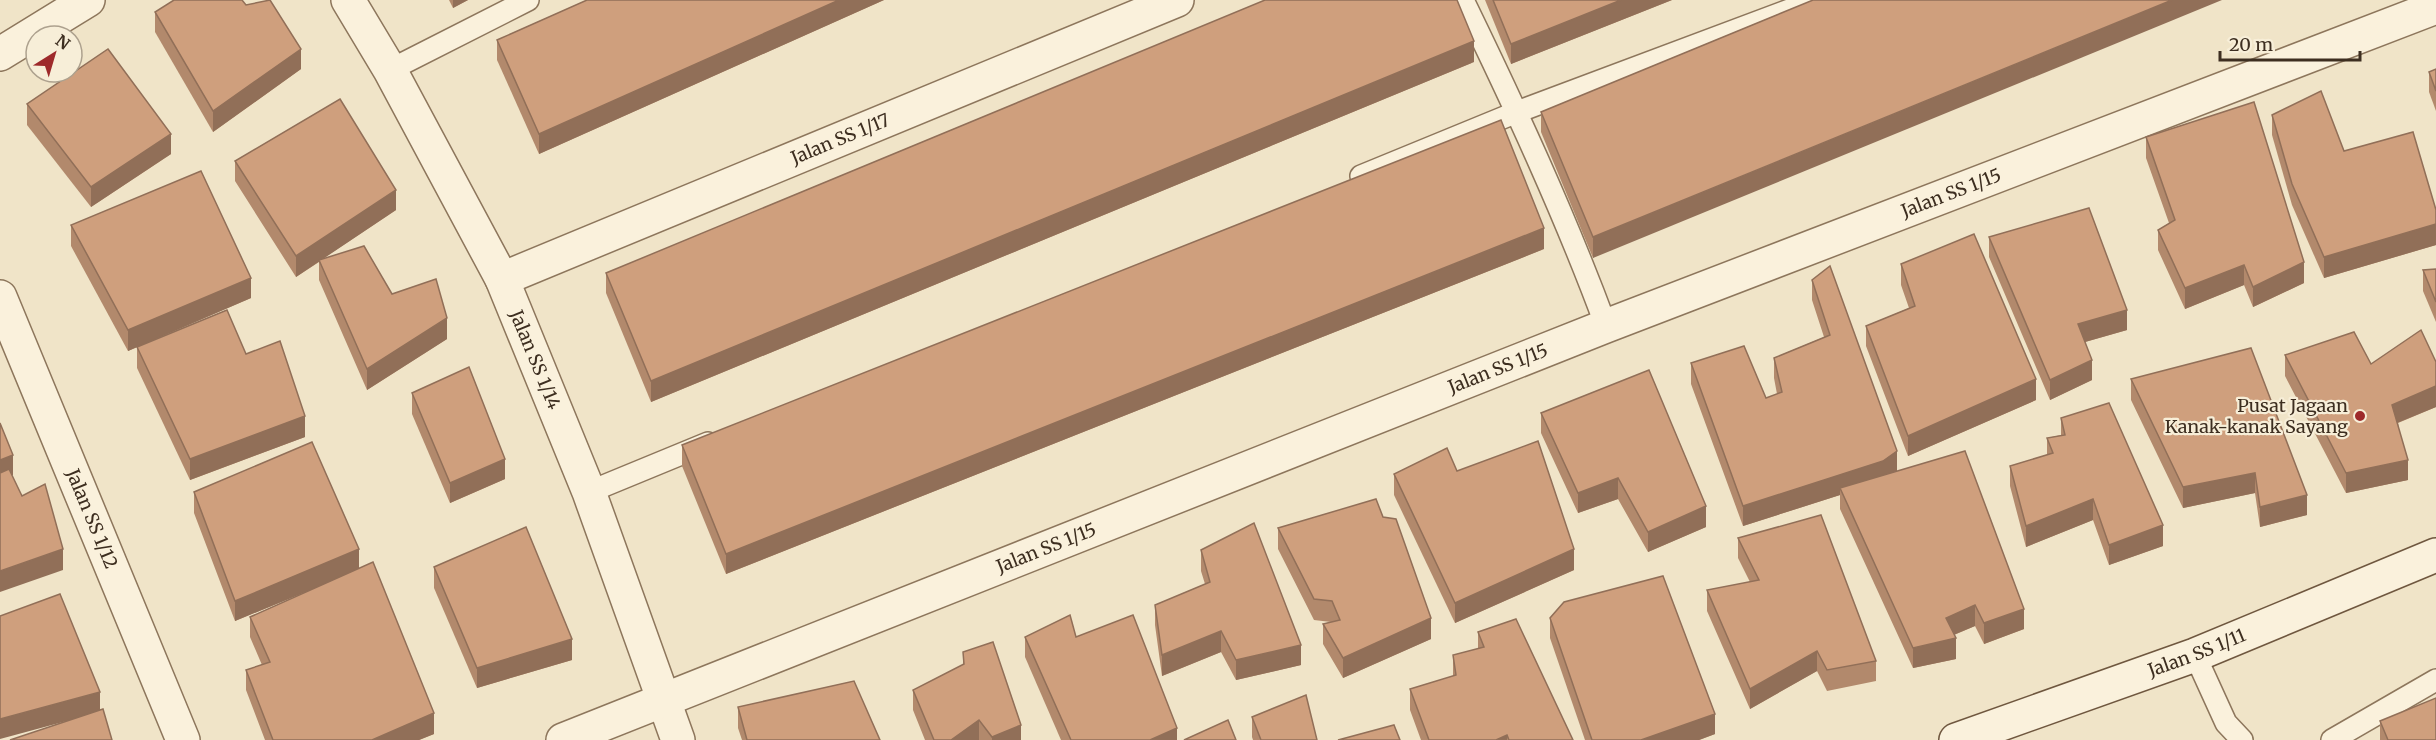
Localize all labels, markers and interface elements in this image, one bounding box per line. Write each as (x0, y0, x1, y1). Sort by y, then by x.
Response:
north arrow (24, 24, 84, 84)
scale bar (2220, 24, 2360, 62)
text: N (52, 30, 74, 54)
text: 20 m (2229, 33, 2273, 56)
street label: Jalan SS 1/17 (786, 108, 893, 170)
street label: Jalan SS 1/15 (1897, 163, 2004, 223)
street label: Jalan SS 1/14 (504, 305, 566, 413)
street label: Jalan SS 1/15 (1444, 338, 1551, 399)
place label: Pusat Jagaan Kanak-kanak Sayang (2165, 394, 2348, 438)
marker: Pusat Jagaan Kanak-kanak Sayang (2353, 409, 2367, 423)
street label: Jalan SS 1/12 (61, 464, 123, 572)
street label: Jalan SS 1/15 (992, 518, 1099, 578)
street label: Jalan SS 1/11 (2144, 623, 2249, 682)

